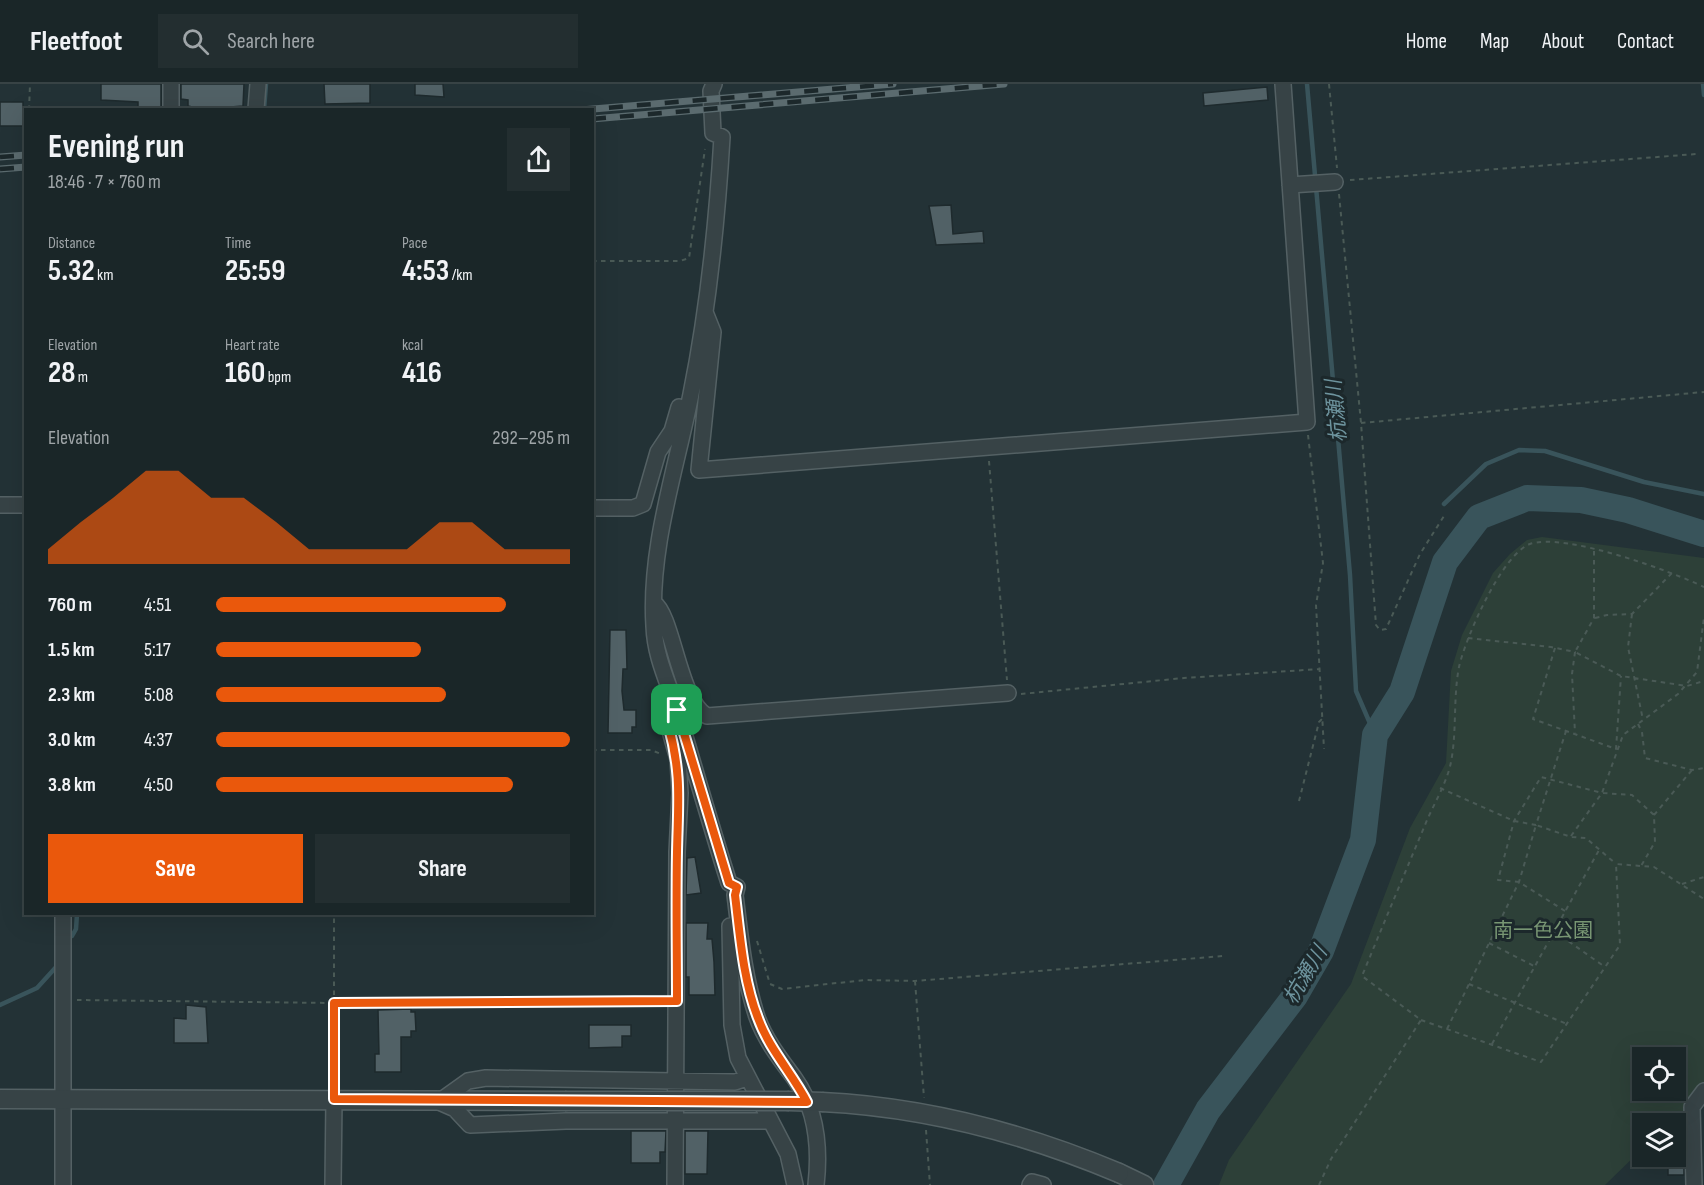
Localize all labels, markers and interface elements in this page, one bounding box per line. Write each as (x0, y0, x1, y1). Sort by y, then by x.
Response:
search box (158, 14, 578, 68)
text: Fleetfoot (30, 25, 122, 58)
icon: search (179, 25, 212, 58)
text: Search here (227, 28, 315, 55)
text: Home (1406, 29, 1447, 54)
text: Map (1480, 29, 1509, 54)
text: About (1542, 29, 1584, 54)
text: Contact (1617, 29, 1674, 54)
text: Evening run (48, 127, 184, 167)
button: share (507, 128, 570, 191)
text: 18:46 · 7 × 760 m (48, 170, 161, 194)
text: Distance (48, 234, 95, 253)
text: Time (225, 234, 251, 253)
text: Pace (402, 234, 427, 253)
text: 5.32 (48, 253, 95, 289)
text: 25:59 (225, 253, 285, 289)
text: 4:53 (402, 253, 449, 289)
text: km (95, 266, 114, 285)
text: /km (449, 266, 473, 285)
text: Elevation (48, 336, 97, 355)
text: Heart rate (225, 336, 280, 355)
text: kcal (402, 336, 423, 355)
text: 28 (48, 355, 75, 391)
text: 160 (225, 355, 265, 391)
text: 416 (402, 355, 442, 391)
text: m (75, 368, 88, 387)
text: bpm (265, 368, 291, 387)
water label: 杭瀬川 (1321, 376, 1352, 443)
text: Elevation (48, 426, 110, 450)
text: 292–295 m (492, 426, 570, 450)
text: 760 m (48, 593, 92, 617)
text: 4:51 (144, 593, 171, 617)
text: 1.5 km (48, 638, 94, 662)
text: 5:17 (144, 638, 171, 662)
text: 2.3 km (48, 683, 95, 707)
text: 5:08 (144, 683, 173, 707)
pin (651, 684, 702, 735)
icon: arrive (660, 693, 693, 726)
text: 3.0 km (48, 728, 95, 752)
text: 4:37 (144, 728, 173, 752)
text: 3.8 km (48, 773, 96, 797)
text: 4:50 (144, 773, 173, 797)
button: Save (48, 834, 303, 903)
button: Share (315, 834, 570, 903)
park label: 南一色公園 (1493, 919, 1593, 943)
water label: 杭瀬川 (1278, 940, 1333, 1009)
map controls (1632, 1047, 1686, 1167)
button: locate (1632, 1047, 1686, 1101)
button: layers (1632, 1113, 1686, 1167)

